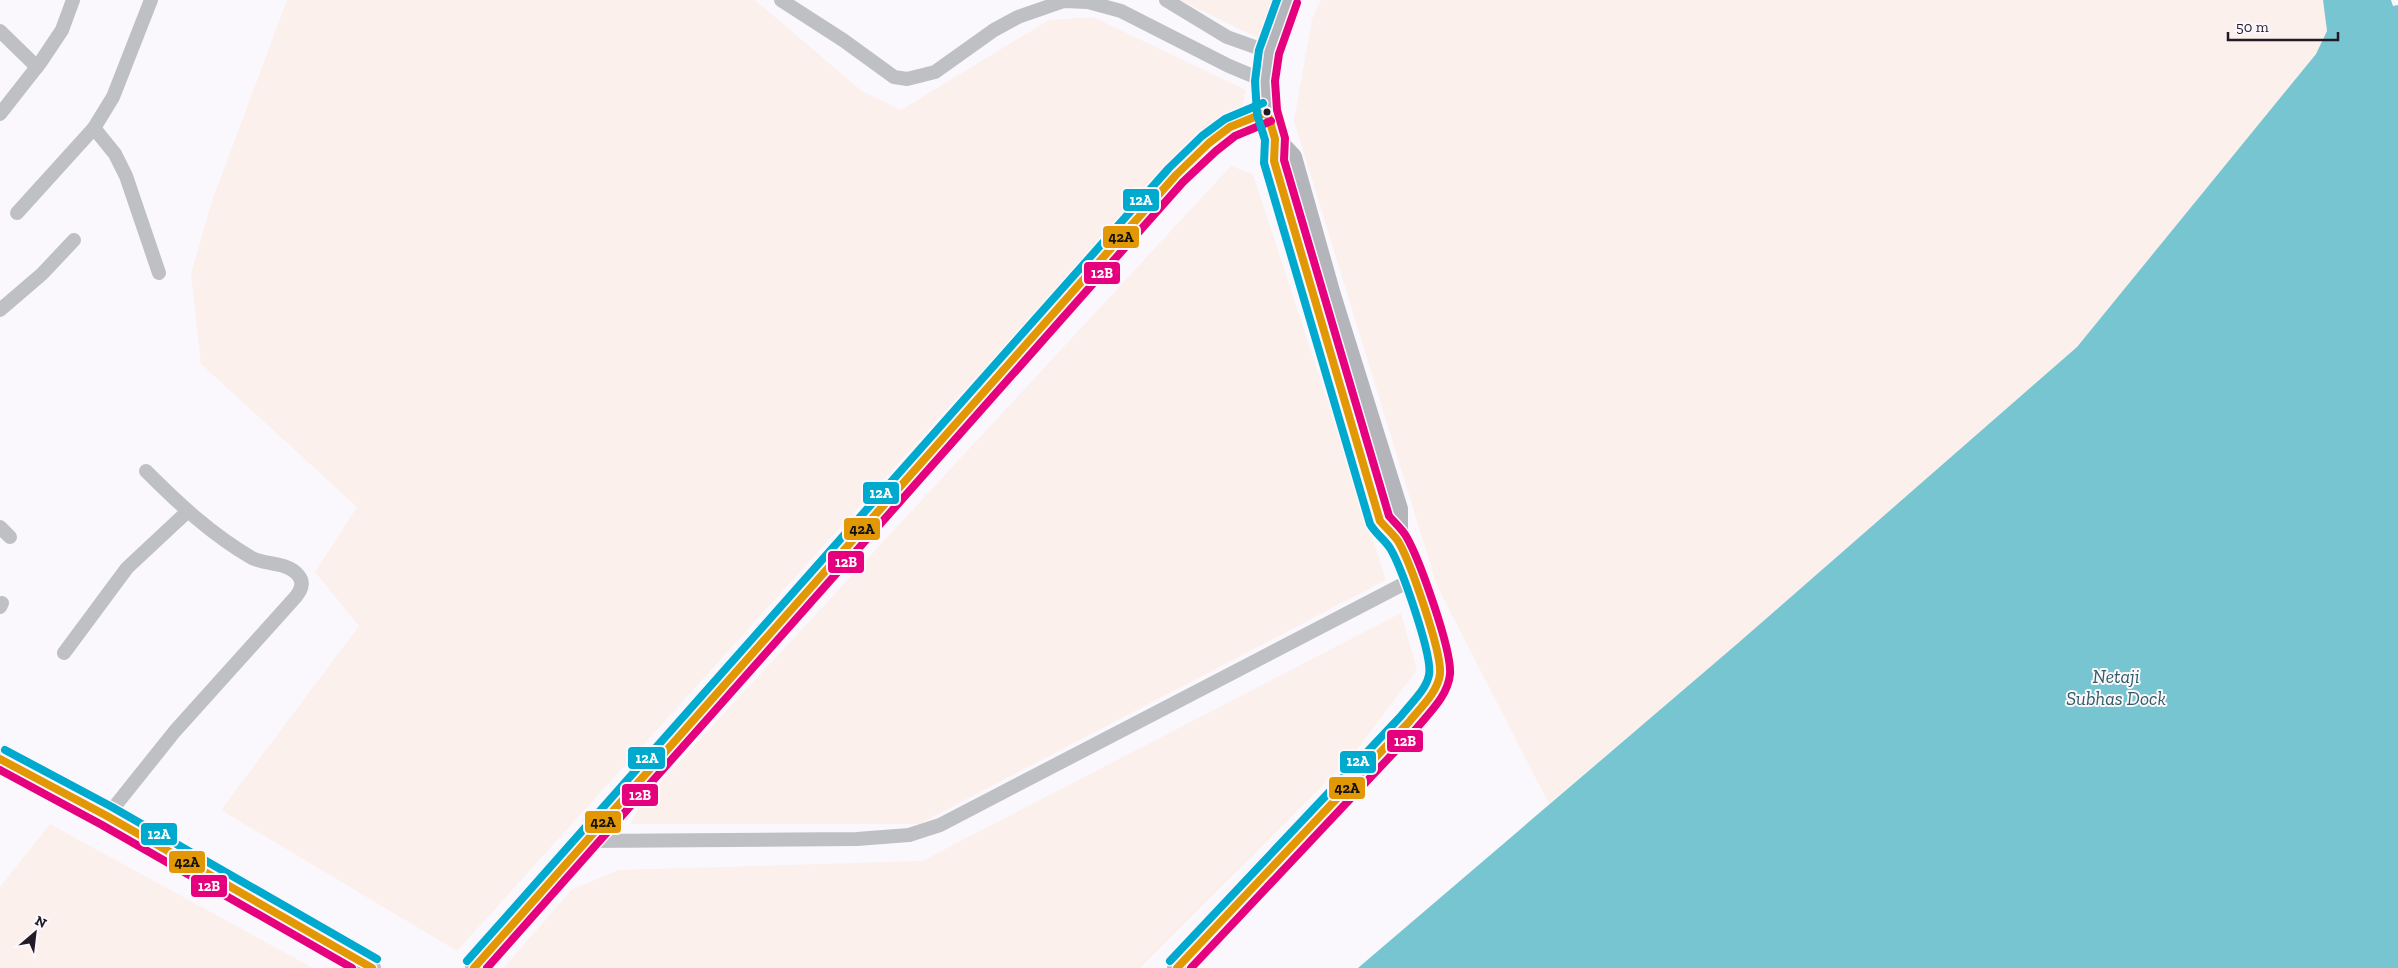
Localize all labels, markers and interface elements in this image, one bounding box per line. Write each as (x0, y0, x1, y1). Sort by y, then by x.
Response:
scale bar (2228, 10, 2338, 42)
text: 50 m (2236, 18, 2269, 36)
unlabelled marker (1262, 107, 1272, 117)
line badge: 12A (1122, 188, 1160, 212)
text: 12A (1130, 192, 1153, 209)
line badge: 42A (1102, 225, 1140, 249)
text: 42A (1108, 229, 1134, 246)
line badge: 12B (1083, 261, 1121, 285)
text: 12B (1091, 265, 1113, 282)
line badge: 12A (862, 481, 900, 505)
text: 12A (870, 485, 893, 502)
line badge: 42A (843, 517, 881, 541)
text: 42A (849, 521, 875, 538)
line badge: 12B (827, 550, 865, 574)
text: 12B (835, 554, 857, 571)
water label: Netaji Subhas Dock (2066, 665, 2166, 710)
line badge: 12B (1386, 729, 1424, 753)
text: 12B (1394, 733, 1416, 750)
line badge: 12A (627, 746, 666, 770)
text: 12A (636, 750, 659, 767)
line badge: 12A (1339, 750, 1377, 774)
text: 12A (1347, 753, 1370, 770)
line badge: 42A (1328, 776, 1366, 800)
text: 42A (1334, 780, 1360, 797)
line badge: 12B (621, 783, 659, 807)
text: 12B (629, 787, 651, 804)
line badge: 42A (584, 810, 622, 834)
text: 42A (590, 814, 616, 831)
line badge: 12A (140, 822, 178, 846)
text: 12A (148, 826, 171, 843)
line badge: 42A (168, 850, 206, 874)
text: 42A (174, 854, 200, 871)
line badge: 12B (190, 874, 228, 898)
text: 12B (198, 878, 220, 895)
north arrow (10, 908, 60, 958)
text: N (32, 912, 50, 932)

